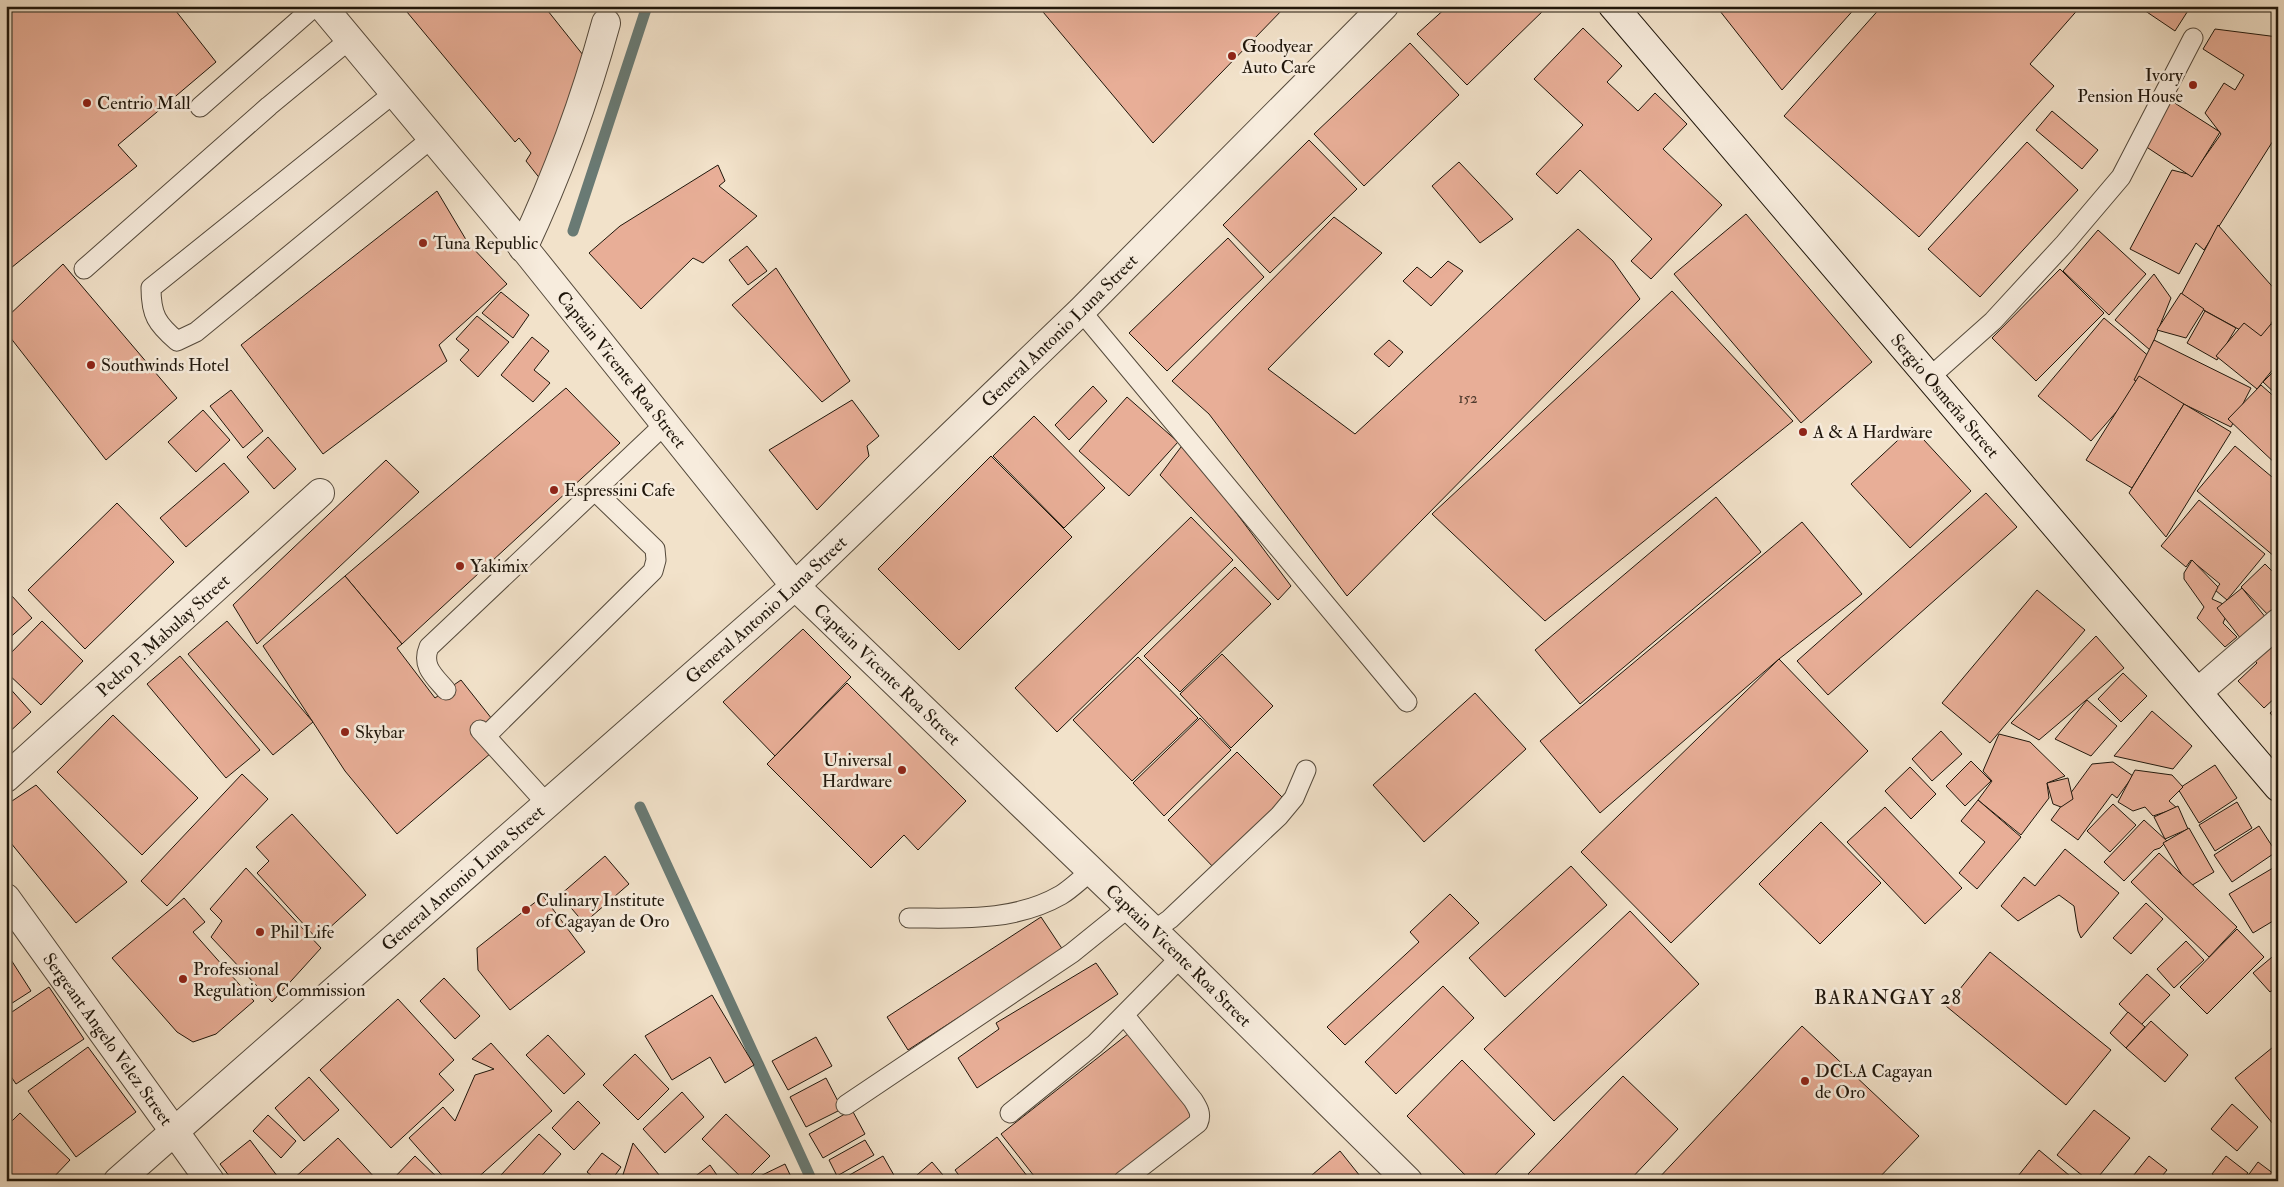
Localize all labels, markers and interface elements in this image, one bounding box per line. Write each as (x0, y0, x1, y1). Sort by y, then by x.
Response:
place label: Goodyear Auto Care (1241, 35, 1316, 79)
marker: Goodyear Auto Care (1226, 50, 1238, 62)
place label: Ivory Pension House (2077, 64, 2184, 108)
marker: Ivory Pension House (2187, 79, 2199, 91)
place label: Centrio Mall (97, 92, 191, 115)
marker: Centrio Mall (81, 97, 93, 109)
place label: Tuna Republic (433, 232, 538, 255)
marker: Tuna Republic (417, 237, 429, 249)
street label: General Antonio Luna Street (977, 249, 1143, 413)
street label: Captain Vicente Roa Street (551, 286, 691, 453)
street label: Sergio Osmeña Street (1885, 329, 2004, 463)
place label: Southwinds Hotel (101, 354, 229, 377)
marker: Southwinds Hotel (85, 359, 97, 371)
house number: 152 (1458, 389, 1478, 408)
place label: A & A Hardware (1812, 421, 1933, 444)
marker: A & A Hardware (1797, 426, 1809, 438)
place label: Espressini Cafe (564, 479, 676, 502)
marker: Espressini Cafe (548, 484, 560, 496)
street label: General Antonio Luna Street (681, 531, 852, 689)
place label: Yakimix (470, 555, 528, 578)
marker: Yakimix (454, 560, 466, 572)
street label: Pedro P. Mabulay Street (92, 569, 235, 702)
street label: Captain Vicente Roa Street (808, 599, 965, 751)
place label: Skybar (355, 721, 405, 744)
marker: Skybar (339, 726, 351, 738)
place label: Universal Hardware (822, 749, 892, 793)
marker: Universal Hardware (896, 764, 908, 776)
street label: General Antonio Luna Street (377, 800, 550, 956)
street label: Captain Vicente Roa Street (1100, 879, 1256, 1032)
place label: Culinary Institute of Cagayan de Oro (536, 889, 670, 933)
marker: Culinary Institute of Cagayan de Oro (520, 904, 532, 916)
place label: Phil Life (270, 921, 335, 944)
marker: Phil Life (254, 926, 266, 938)
street label: Sergeant Angelo Velez Street (37, 948, 177, 1131)
place label: Professional Regulation Commission (193, 958, 365, 1002)
marker: Professional Regulation Commission (177, 973, 189, 985)
district label: BARANGAY 28 (1814, 985, 1962, 1010)
place label: DCLA Cagayan de Oro (1815, 1060, 1933, 1104)
marker: DCLA Cagayan de Oro (1799, 1075, 1811, 1087)

